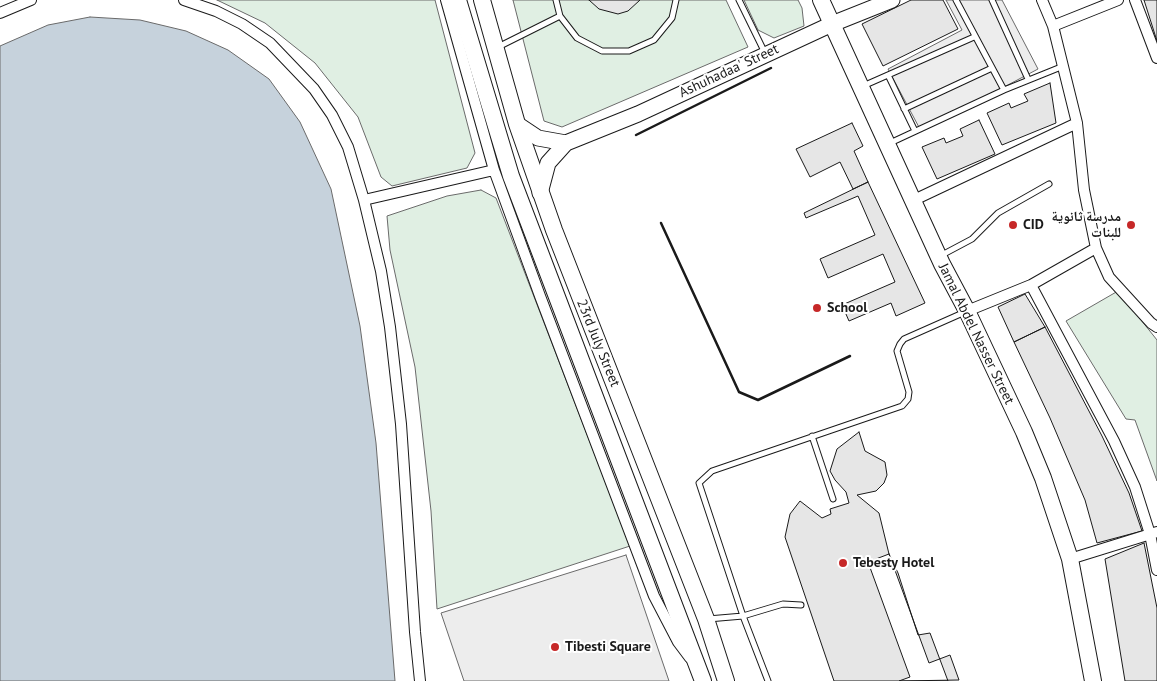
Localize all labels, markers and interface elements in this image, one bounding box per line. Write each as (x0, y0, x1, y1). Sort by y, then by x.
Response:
street label: Ashuhadaa' Street (677, 41, 781, 101)
place label: مدرسة ثانوية للبنات (1052, 209, 1121, 242)
place label: CID (1023, 217, 1044, 233)
marker: CID (1007, 219, 1019, 231)
marker: مدرسة ثانوية للبنات (1125, 219, 1137, 231)
street label: Jamal Abdel Nasser Street (934, 261, 1018, 407)
street label: 23rd July Street (573, 297, 623, 389)
place label: School (827, 300, 867, 316)
marker: School (811, 302, 823, 314)
place label: Tebesty Hotel (853, 555, 934, 571)
marker: Tebesty Hotel (837, 557, 849, 569)
place label: Tibesti Square (565, 639, 651, 655)
marker: Tibesti Square (549, 641, 561, 653)

